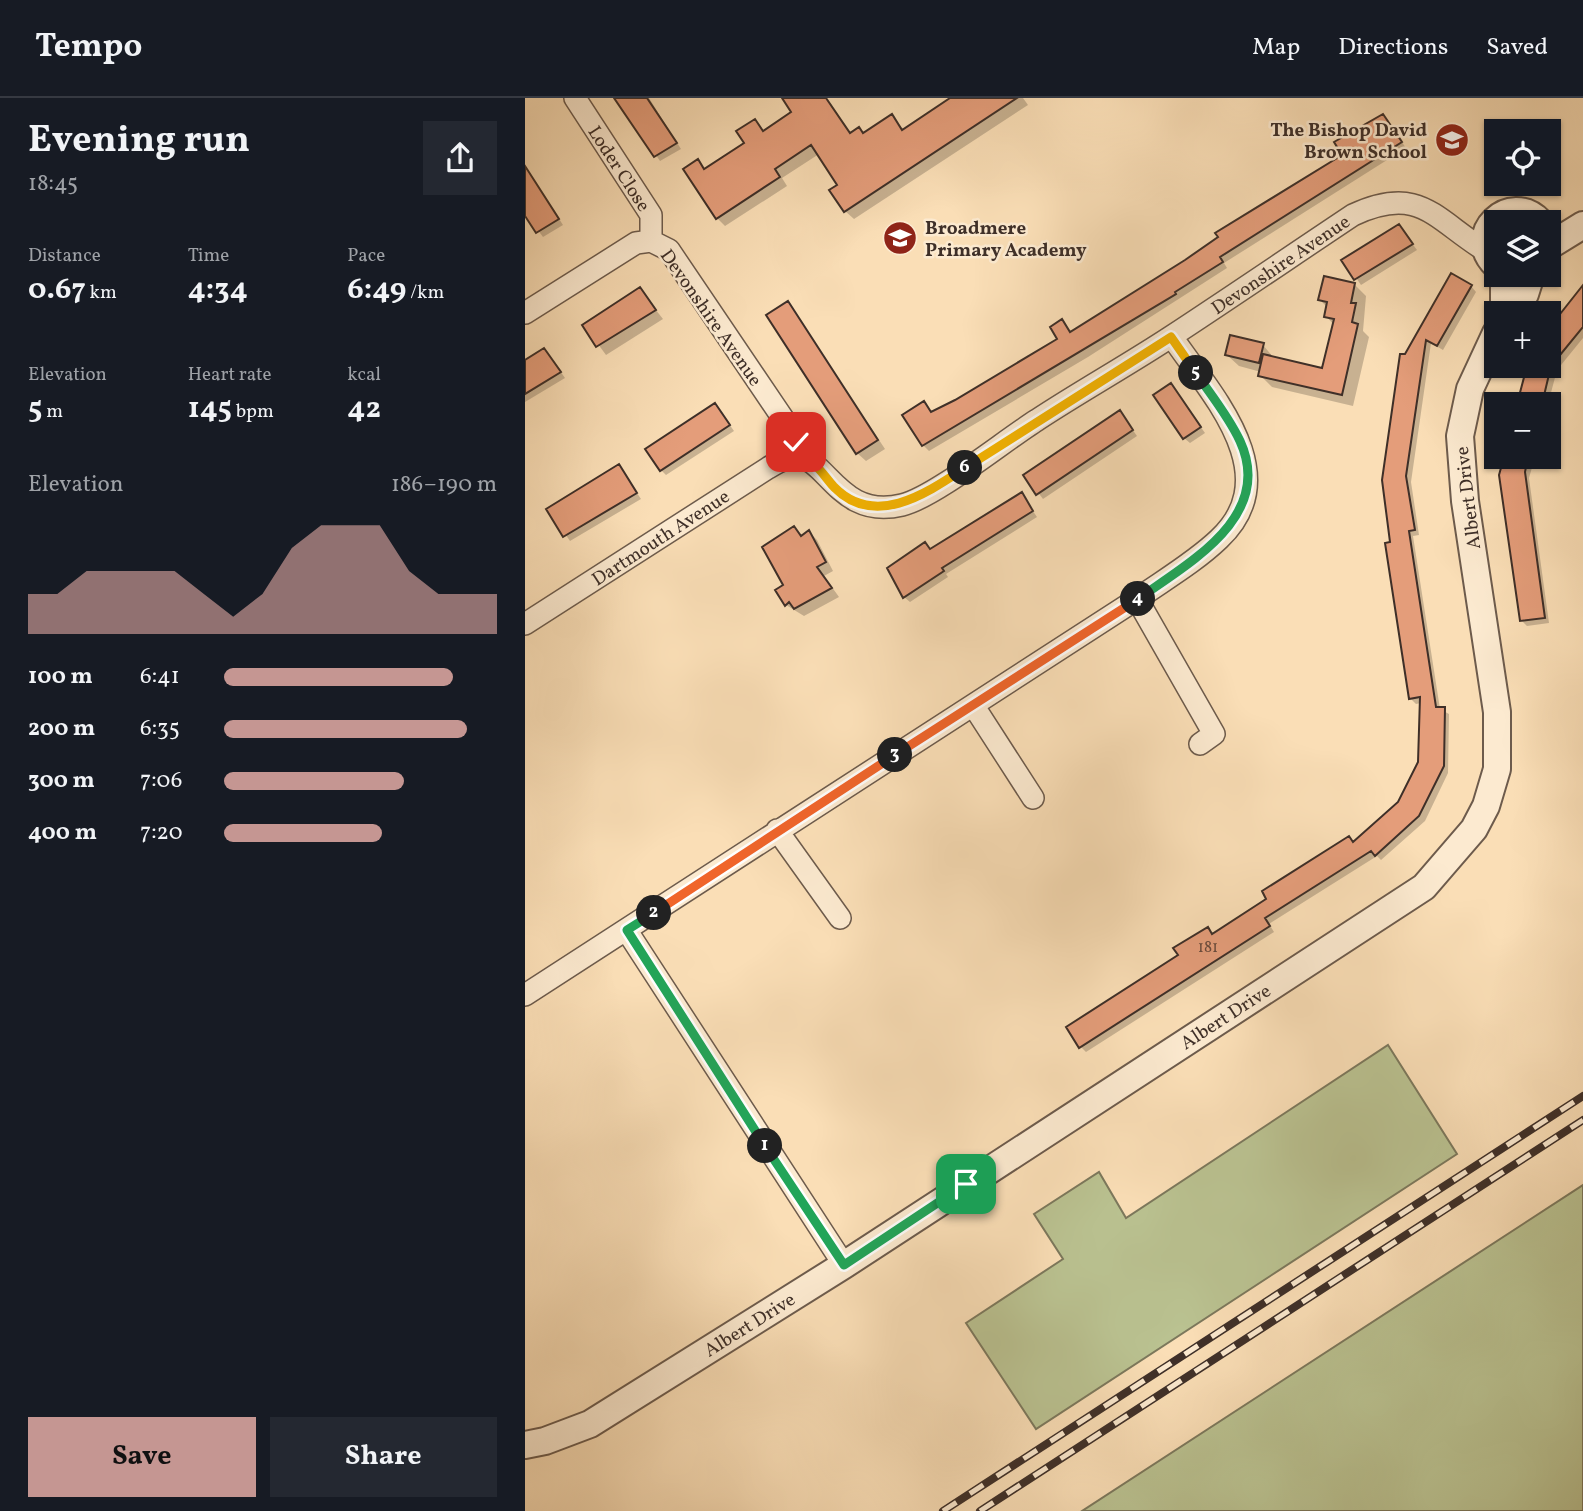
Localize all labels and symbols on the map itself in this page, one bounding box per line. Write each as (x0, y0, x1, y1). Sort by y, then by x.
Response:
place label: The Bishop David Brown School (1270, 118, 1427, 166)
street label: Loder Close (581, 121, 656, 217)
school or university icon: The Bishop David Brown School (1433, 121, 1471, 159)
street label: Devonshire Avenue (1207, 210, 1356, 322)
place label: Broadmere Primary Academy (925, 216, 1087, 264)
school or university icon: Broadmere Primary Academy (881, 219, 919, 257)
street label: Devonshire Avenue (653, 244, 767, 392)
pin: 5 (1179, 356, 1213, 390)
pin (766, 412, 826, 472)
street label: Albert Drive (1450, 445, 1488, 551)
pin: 6 (947, 450, 983, 486)
street label: Dartmouth Avenue (587, 484, 735, 593)
pin: 4 (1121, 582, 1155, 616)
pin: 3 (877, 738, 913, 772)
pin: 2 (636, 896, 671, 930)
house number: 181 (1198, 937, 1218, 959)
street label: Albert Drive (1176, 979, 1276, 1057)
pin: 1 (747, 1128, 783, 1164)
pin (936, 1154, 996, 1214)
street label: Albert Drive (699, 1287, 801, 1364)

